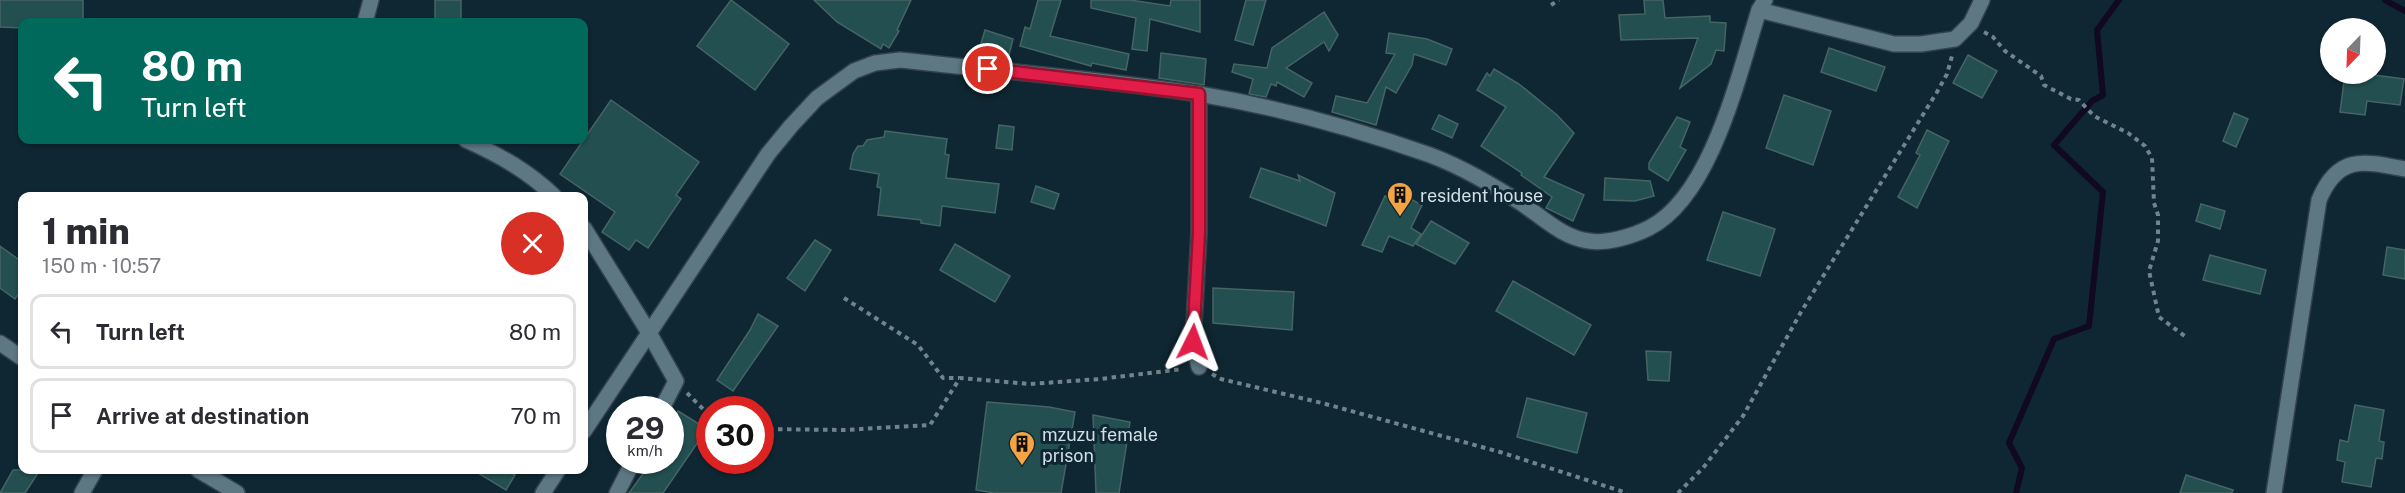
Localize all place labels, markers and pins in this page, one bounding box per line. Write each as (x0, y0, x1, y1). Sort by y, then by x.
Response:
pin (962, 43, 1013, 94)
building icon: resident house (1385, 180, 1415, 218)
place label: resident house (1420, 185, 1543, 206)
place label: mzuzu female prison (1042, 424, 1158, 466)
building icon: mzuzu female prison (1007, 429, 1037, 467)

